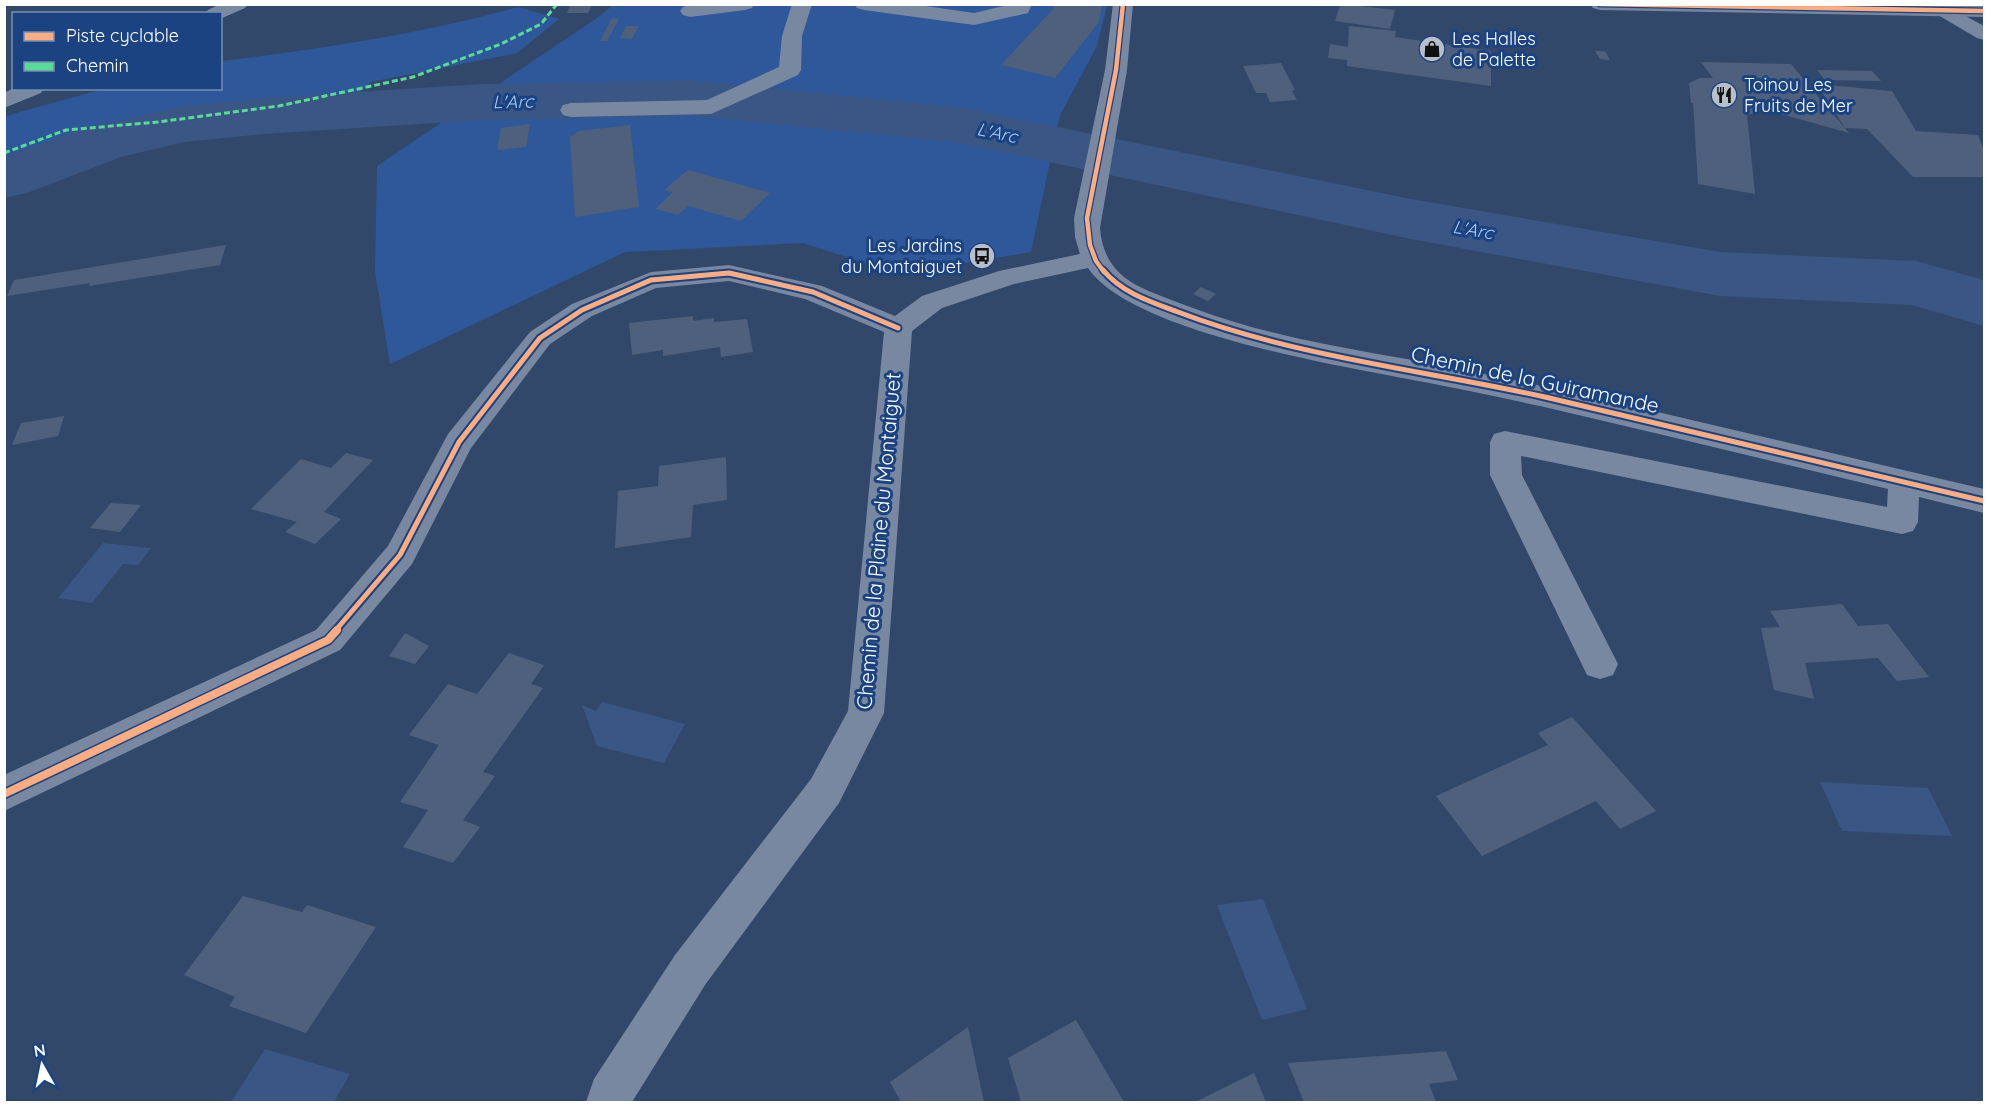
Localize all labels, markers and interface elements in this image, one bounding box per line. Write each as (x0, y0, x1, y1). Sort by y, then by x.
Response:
legend (12, 12, 222, 90)
text: Piste cyclable (66, 24, 179, 47)
place label: Les Halles de Palette (1452, 27, 1536, 71)
shop icon: Les Halles de Palette (1417, 34, 1447, 64)
text: Chemin (66, 54, 129, 77)
place label: Toinou Les Fruits de Mer (1744, 73, 1853, 117)
restaurant icon: Toinou Les Fruits de Mer (1709, 80, 1739, 110)
water label: L'Arc (493, 90, 535, 113)
water label: L'Arc (975, 117, 1021, 148)
water label: L'Arc (1451, 215, 1497, 245)
place label: Les Jardins du Montaiguet (841, 234, 962, 278)
bus stop icon: Les Jardins du Montaiguet (967, 241, 997, 271)
street label: Chemin de la Guiramande (1409, 340, 1662, 418)
street label: Chemin de la Plaine du Montaiguet (850, 371, 906, 710)
north arrow (12, 1035, 72, 1095)
text: N (32, 1039, 47, 1061)

